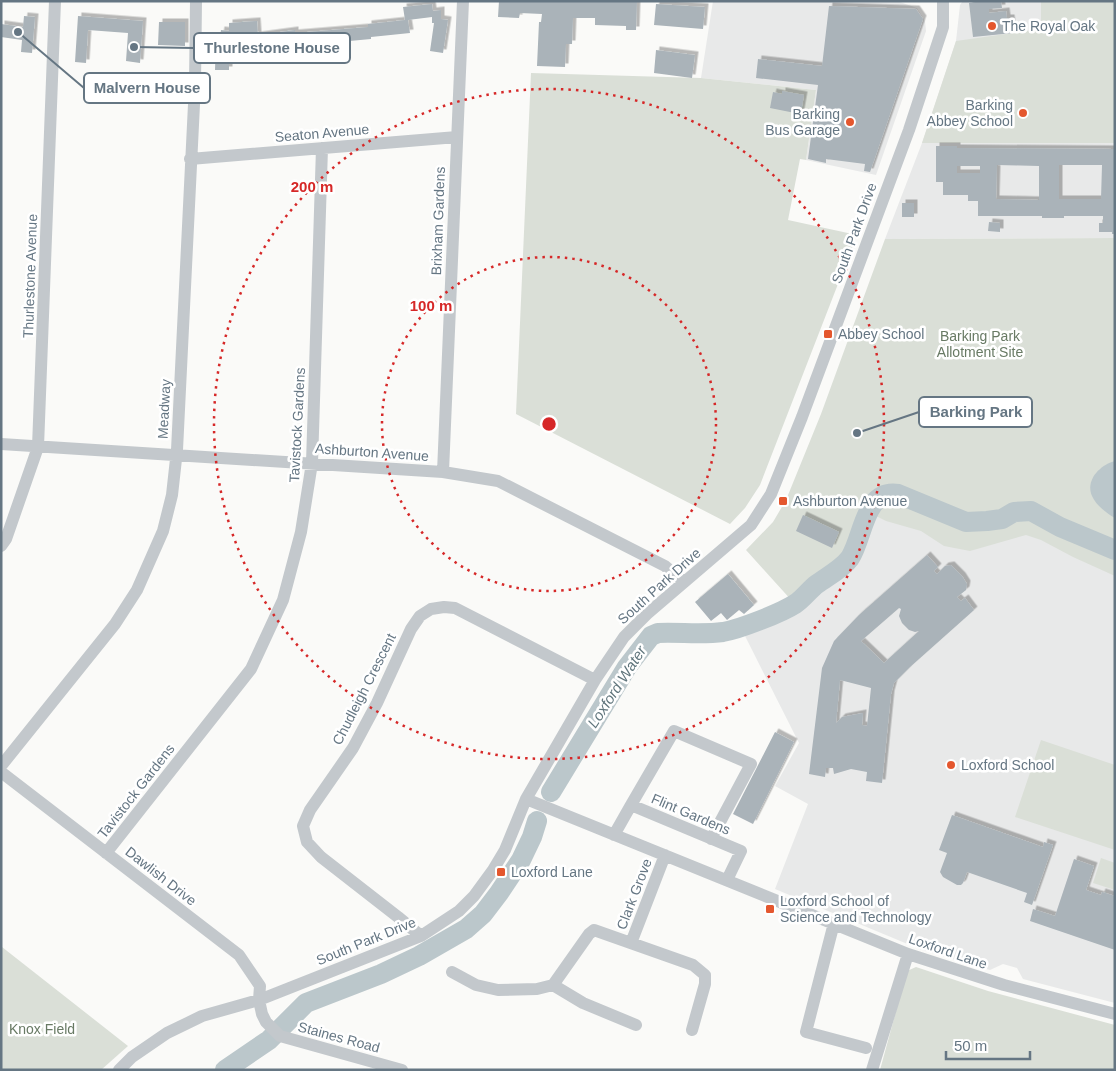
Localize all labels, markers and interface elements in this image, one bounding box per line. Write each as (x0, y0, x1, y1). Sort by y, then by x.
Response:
place label: The Royal Oak (1002, 18, 1096, 34)
marker: The Royal Oak (986, 20, 998, 32)
callout: Thurlestone House (194, 33, 350, 63)
text: Thurlestone House (204, 39, 340, 56)
callout: Malvern House (84, 73, 210, 103)
text: Malvern House (94, 79, 200, 96)
place label: Barking Abbey School (927, 97, 1013, 129)
place label: Barking Bus Garage (765, 106, 840, 138)
marker: Barking Abbey School (1017, 107, 1029, 119)
marker: Barking Bus Garage (844, 116, 856, 128)
street label: Seaton Avenue (274, 121, 370, 145)
street label: Brixham Gardens (428, 166, 448, 276)
text: 200 m (291, 178, 333, 195)
street label: South Park Drive (828, 180, 880, 285)
street label: Thurlestone Avenue (20, 213, 40, 338)
text: 100 m (410, 297, 452, 314)
place label: Abbey School (838, 326, 924, 342)
marker: Abbey School (822, 328, 834, 340)
park label: Barking Park Allotment Site (937, 328, 1023, 360)
street label: Tavistock Gardens (286, 367, 308, 483)
street label: Meadway (154, 379, 174, 439)
callout: Barking Park (919, 397, 1032, 427)
text: Barking Park (930, 403, 1023, 420)
centre of rings (540, 415, 558, 433)
street label: Ashburton Avenue (314, 440, 430, 464)
place label: Ashburton Avenue (793, 493, 907, 509)
marker: Ashburton Avenue (777, 495, 789, 507)
street label: South Park Drive (614, 545, 704, 627)
street label: Chudleigh Crescent (329, 630, 399, 747)
water label: Loxford Water (584, 642, 650, 731)
street label: Tavistock Gardens (94, 741, 178, 841)
place label: Loxford School (961, 757, 1054, 773)
marker: Loxford School (945, 759, 957, 771)
street label: Flint Gardens (649, 790, 733, 838)
street label: Dawlish Drive (122, 843, 200, 909)
street label: Clark Grove (613, 856, 655, 932)
place label: Loxford Lane (511, 864, 593, 880)
marker: Loxford Lane (495, 866, 507, 878)
place label: Loxford School of Science and Technology (780, 893, 932, 925)
marker: Loxford School of Science and Technology (764, 903, 776, 915)
street label: South Park Drive (314, 914, 418, 968)
street label: Loxford Lane (907, 930, 989, 972)
street label: Staines Road (296, 1018, 382, 1056)
park label: Knox Field (9, 1021, 75, 1037)
scale bar (946, 1028, 1030, 1060)
text: 50 m (954, 1037, 987, 1054)

